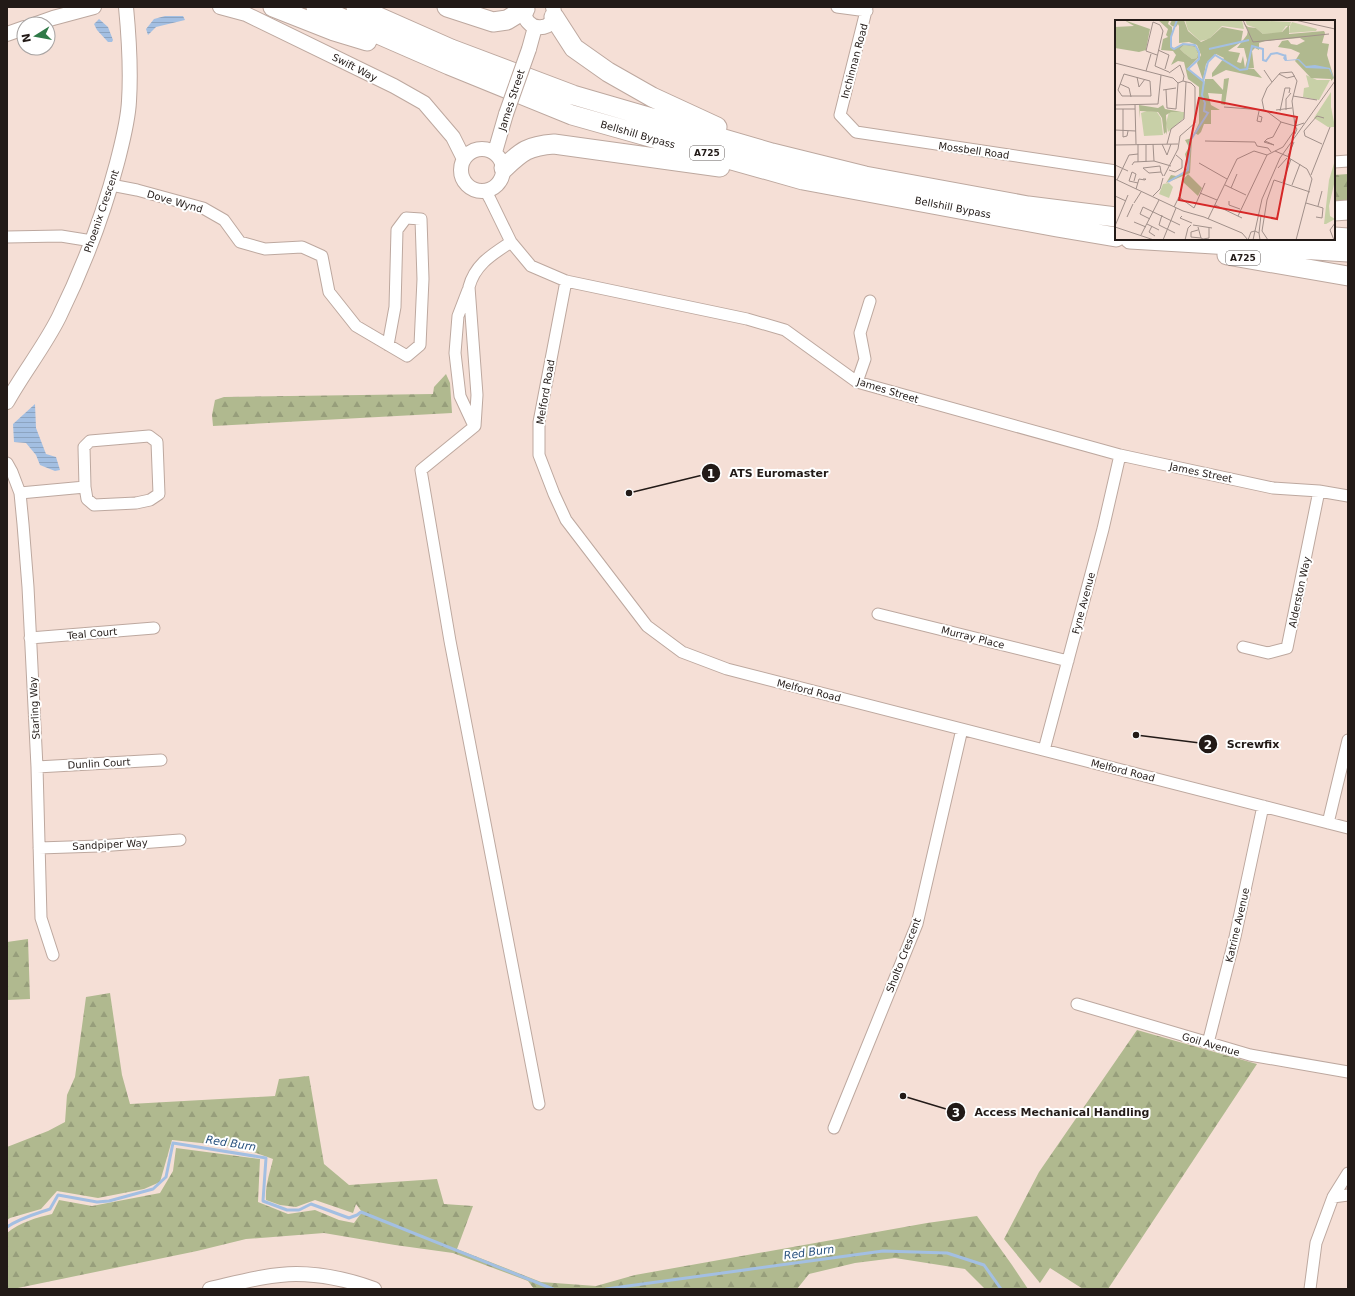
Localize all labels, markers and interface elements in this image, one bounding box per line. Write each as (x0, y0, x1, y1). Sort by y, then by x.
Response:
north arrow (16, 16, 56, 56)
inset map (1115, 20, 1335, 240)
street label: Inchinnan Road (839, 22, 870, 100)
text: N (19, 32, 34, 44)
street label: Swift Way (330, 51, 379, 84)
street label: James Street (496, 68, 527, 133)
street label: Bellshill Bypass (599, 119, 677, 150)
street label: Mossbell Road (938, 140, 1010, 161)
road number: A725 (690, 146, 724, 160)
street label: Phoenix Crescent (82, 168, 121, 254)
street label: Dove Wynd (146, 188, 204, 215)
street label: Bellshill Bypass (914, 195, 992, 220)
road number: A725 (1226, 251, 1260, 265)
street label: Melford Road (534, 359, 557, 425)
street label: James Street (855, 376, 920, 405)
street label: James Street (1168, 460, 1233, 485)
callout: ATS Euromaster (701, 462, 836, 485)
text: 1 (707, 467, 715, 481)
text: ATS Euromaster (730, 467, 829, 480)
street label: Alderston Way (1287, 556, 1312, 629)
street label: Fyne Avenue (1070, 571, 1097, 635)
street label: Murray Place (940, 624, 1006, 651)
street label: Teal Court (66, 626, 118, 641)
street label: Starling Way (27, 676, 42, 740)
street label: Melford Road (776, 677, 842, 704)
callout: Screwfix (1198, 733, 1287, 756)
text: 2 (1204, 738, 1212, 752)
text: Screwfix (1227, 738, 1279, 751)
street label: Dunlin Court (67, 756, 131, 771)
street label: Melford Road (1090, 757, 1156, 784)
street label: Sandpiper Way (72, 837, 148, 852)
street label: Katrine Avenue (1224, 887, 1251, 963)
street label: Sholto Crescent (884, 916, 923, 994)
street label: Goil Avenue (1181, 1031, 1241, 1058)
callout: Access Mechanical Handling (946, 1101, 1157, 1124)
text: 3 (952, 1106, 960, 1120)
text: Access Mechanical Handling (975, 1106, 1149, 1119)
water label: Red Burn (205, 1133, 257, 1154)
water label: Red Burn (783, 1243, 835, 1262)

